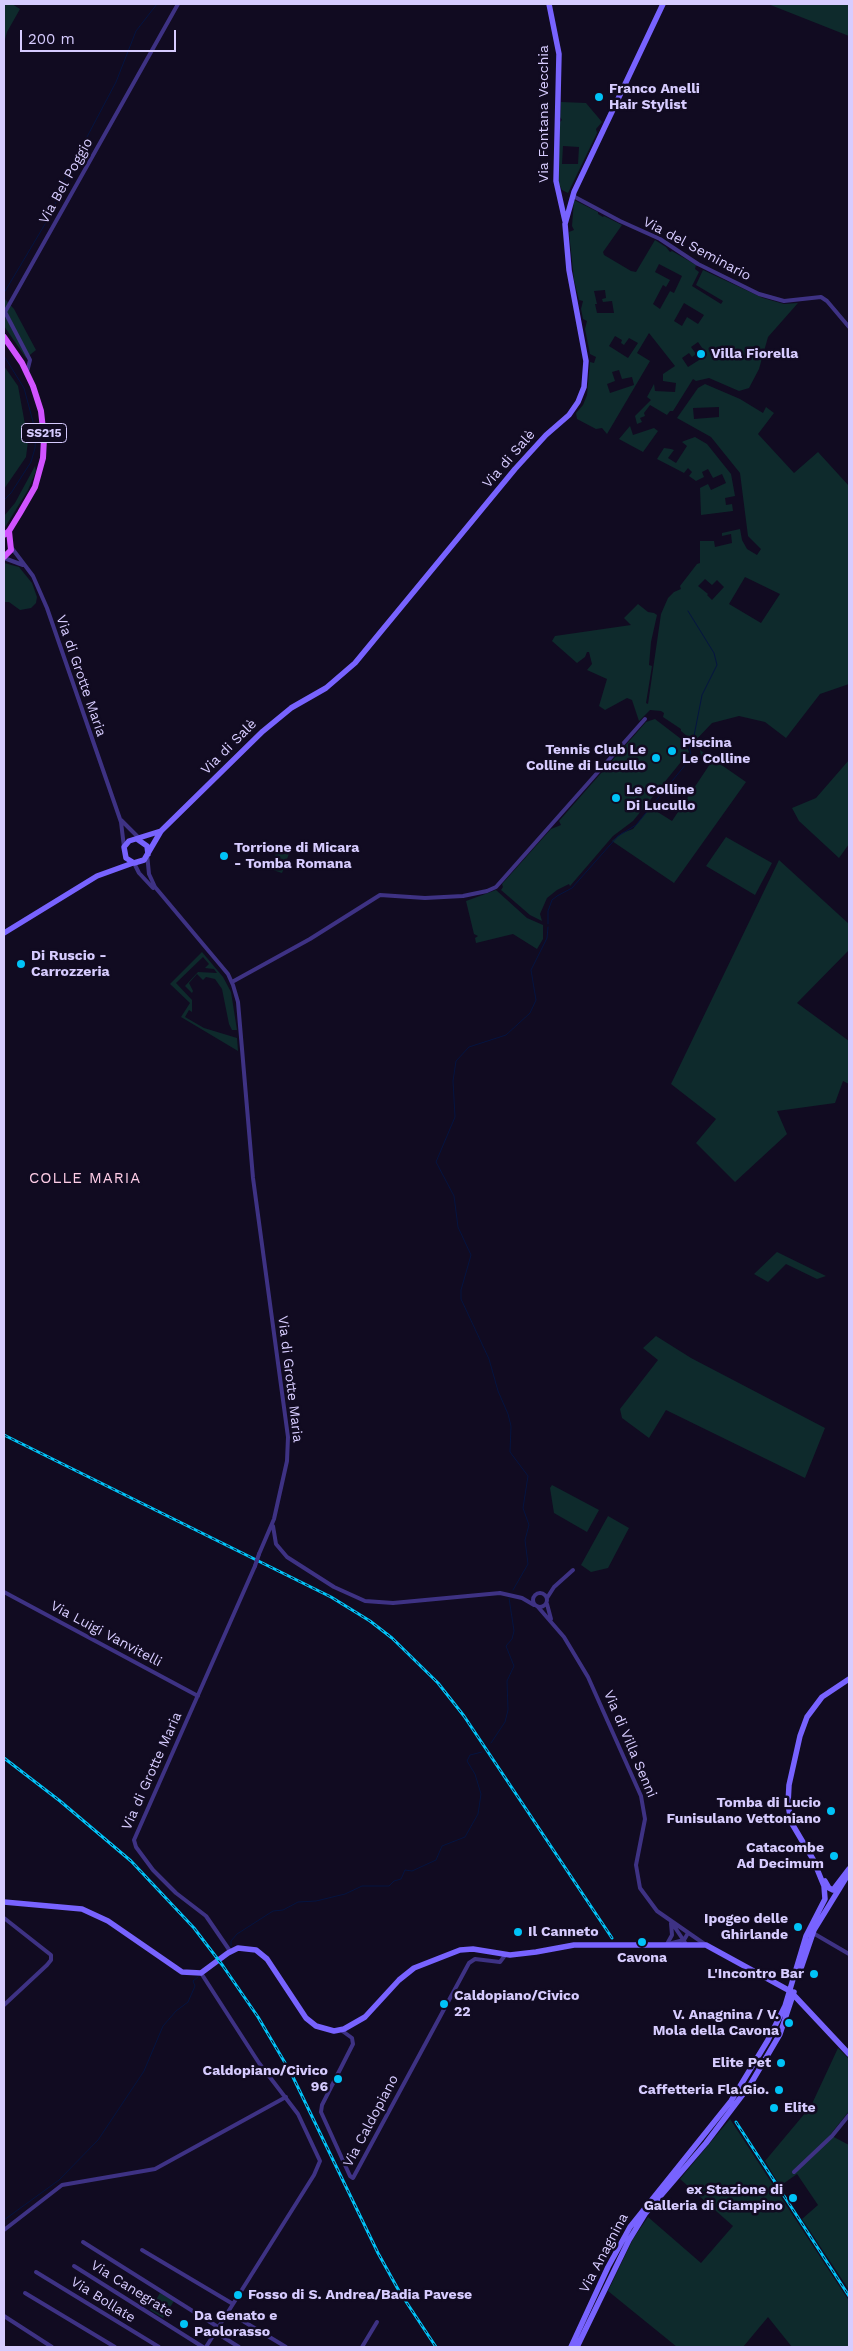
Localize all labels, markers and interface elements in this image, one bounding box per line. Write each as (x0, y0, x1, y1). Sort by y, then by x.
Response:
scale bar (22, 20, 179, 52)
text: 200 m (28, 30, 75, 48)
street label: Via Fontana Vecchia (536, 45, 552, 183)
place label: Franco Anelli Hair Stylist (609, 81, 700, 114)
marker: Franco Anelli Hair Stylist (593, 91, 605, 103)
street label: Via Bel Poggio (35, 135, 97, 227)
street label: Via del Seminario (640, 213, 754, 285)
place label: Villa Fiorella (711, 346, 798, 362)
marker: Villa Fiorella (695, 348, 707, 360)
road number: SS215 (22, 423, 66, 442)
street label: Via di Salè (479, 426, 539, 492)
street label: Via di Grotte Maria (52, 613, 110, 739)
street label: Via di Salè (198, 716, 260, 778)
place label: Piscina Le Colline (682, 735, 750, 768)
place label: Tennis Club Le Colline di Lucullo (526, 742, 646, 774)
marker: Piscina Le Colline (666, 745, 678, 757)
marker: Tennis Club Le Colline di Lucullo (650, 752, 662, 764)
place label: Le Colline Di Lucullo (626, 782, 695, 814)
marker: Le Colline Di Lucullo (610, 792, 622, 804)
place label: Torrione di Micara - Tomba Romana (234, 840, 359, 872)
marker: Torrione di Micara - Tomba Romana (218, 850, 230, 862)
place label: Di Ruscio - Carrozzeria (31, 948, 110, 980)
marker: Di Ruscio - Carrozzeria (15, 958, 27, 970)
district label: COLLE MARIA (28, 1170, 142, 1188)
street label: Via di Grotte Maria (274, 1315, 306, 1443)
street label: Via Luigi Vanvitelli (47, 1597, 165, 1671)
street label: Via di Villa Senni (600, 1688, 660, 1800)
street label: Via di Grotte Maria (118, 1709, 186, 1833)
place label: Tomba di Lucio Funisulano Vettoniano (666, 1795, 821, 1828)
marker: Tomba di Lucio Funisulano Vettoniano (825, 1805, 837, 1817)
place label: Catacombe Ad Decimum (737, 1840, 824, 1872)
marker: Catacombe Ad Decimum (828, 1850, 840, 1862)
place label: Ipogeo delle Ghirlande (704, 1911, 788, 1944)
marker: Ipogeo delle Ghirlande (792, 1921, 804, 1933)
place label: Il Canneto (528, 1924, 599, 1940)
marker: Il Canneto (512, 1926, 524, 1938)
marker: Cavona (636, 1936, 648, 1948)
place label: Cavona (617, 1950, 667, 1966)
place label: L'Incontro Bar (707, 1966, 804, 1982)
marker: L'Incontro Bar (808, 1968, 820, 1980)
place label: Caldopiano/Civico 22 (454, 1988, 579, 2020)
marker: Caldopiano/Civico 22 (438, 1998, 450, 2010)
place label: V. Anagnina / V. Mola della Cavona (653, 2007, 779, 2040)
marker: V. Anagnina / V. Mola della Cavona (783, 2017, 795, 2029)
place label: Elite Pet (712, 2055, 771, 2071)
marker: Elite Pet (775, 2057, 787, 2069)
place label: Caldopiano/Civico 96 (203, 2063, 328, 2096)
street label: Via Caldopiano (340, 2072, 402, 2170)
marker: Caldopiano/Civico 96 (332, 2073, 344, 2085)
place label: Caffetteria Fla.Gio. (638, 2082, 769, 2098)
marker: Caffetteria Fla.Gio. (773, 2084, 785, 2096)
place label: Elite (784, 2100, 816, 2116)
marker: Elite (768, 2102, 780, 2114)
place label: ex Stazione di Galleria di Ciampino (644, 2182, 783, 2214)
marker: ex Stazione di Galleria di Ciampino (787, 2192, 799, 2204)
street label: Via Anagnina (576, 2210, 632, 2296)
street label: Via Canegrate (88, 2257, 176, 2321)
street label: Via Bollate (68, 2273, 138, 2327)
place label: Fosso di S. Andrea/Badia Pavese (248, 2287, 472, 2303)
marker: Fosso di S. Andrea/Badia Pavese (232, 2289, 244, 2301)
place label: Da Genato e Paolorasso (194, 2308, 277, 2340)
marker: Da Genato e Paolorasso (178, 2318, 190, 2330)

